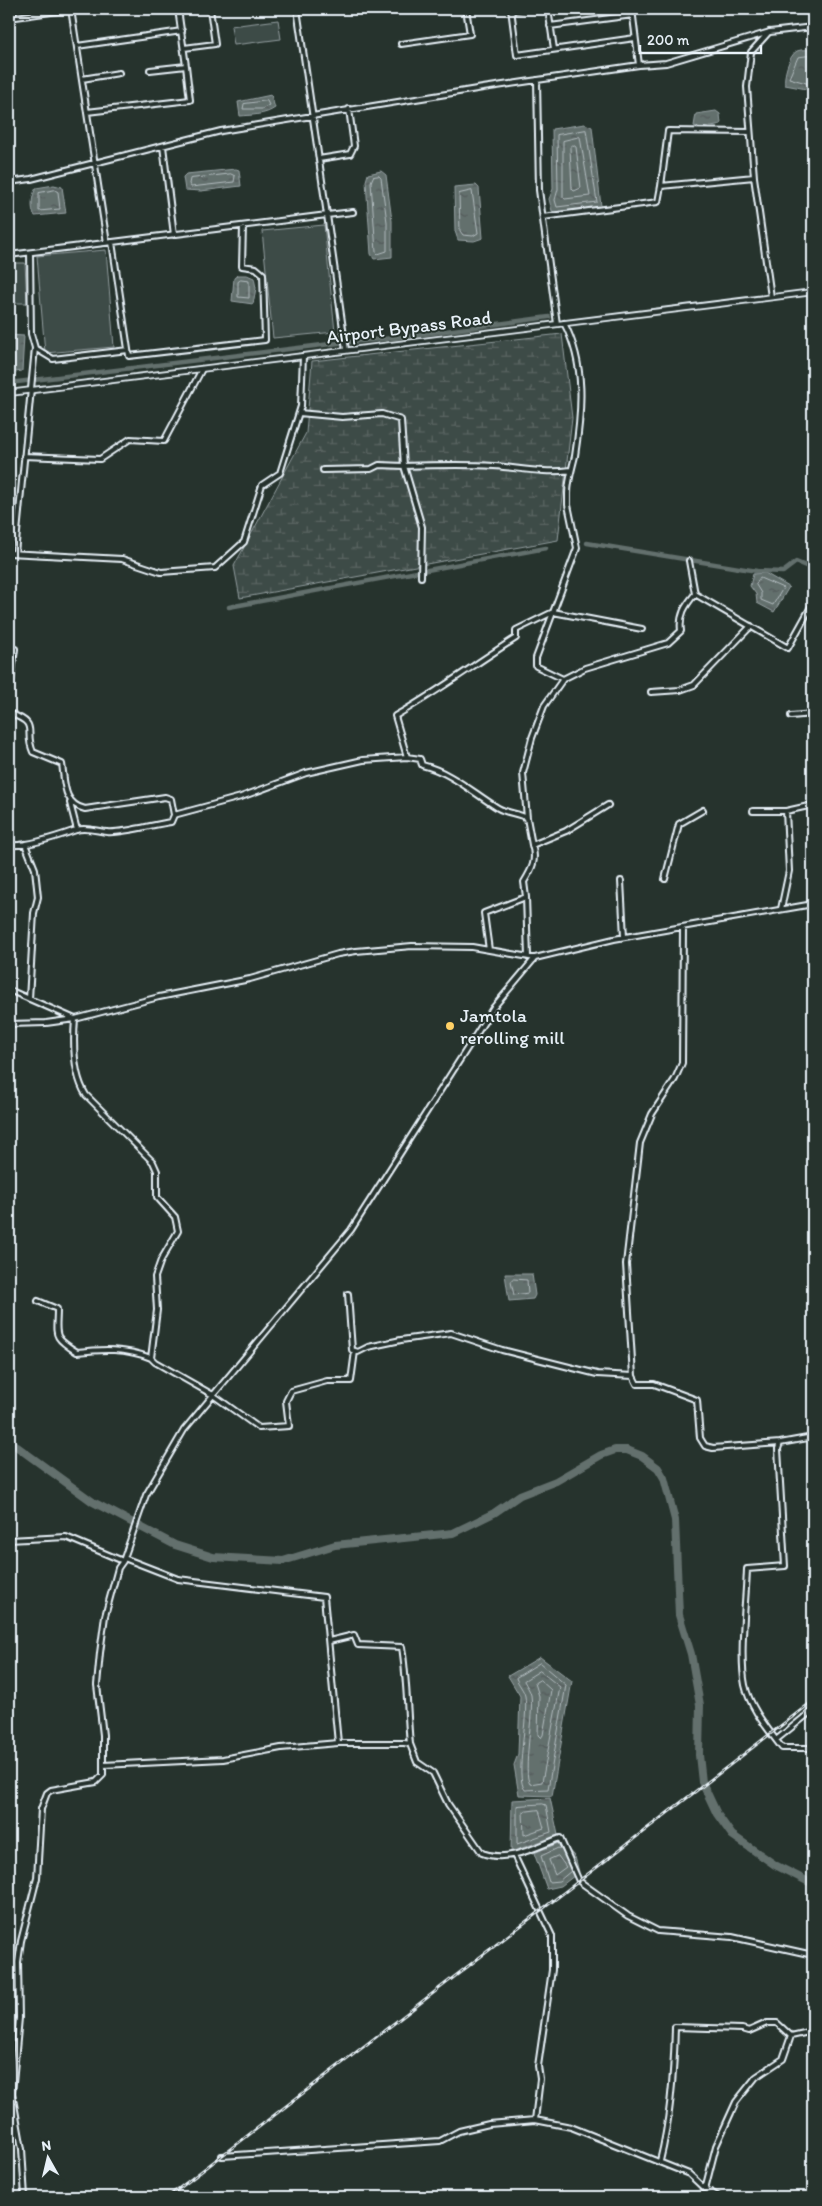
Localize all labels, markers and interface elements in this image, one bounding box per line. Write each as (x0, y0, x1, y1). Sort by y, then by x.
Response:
scale bar (640, 22, 761, 54)
text: 200 m (647, 31, 690, 49)
street label: Airport Bypass Road (325, 305, 494, 349)
place label: Jamtola rerolling mill (460, 1004, 565, 1049)
marker: Jamtola rerolling mill (444, 1020, 456, 1032)
north arrow (22, 2134, 72, 2184)
text: N (40, 2137, 52, 2155)

